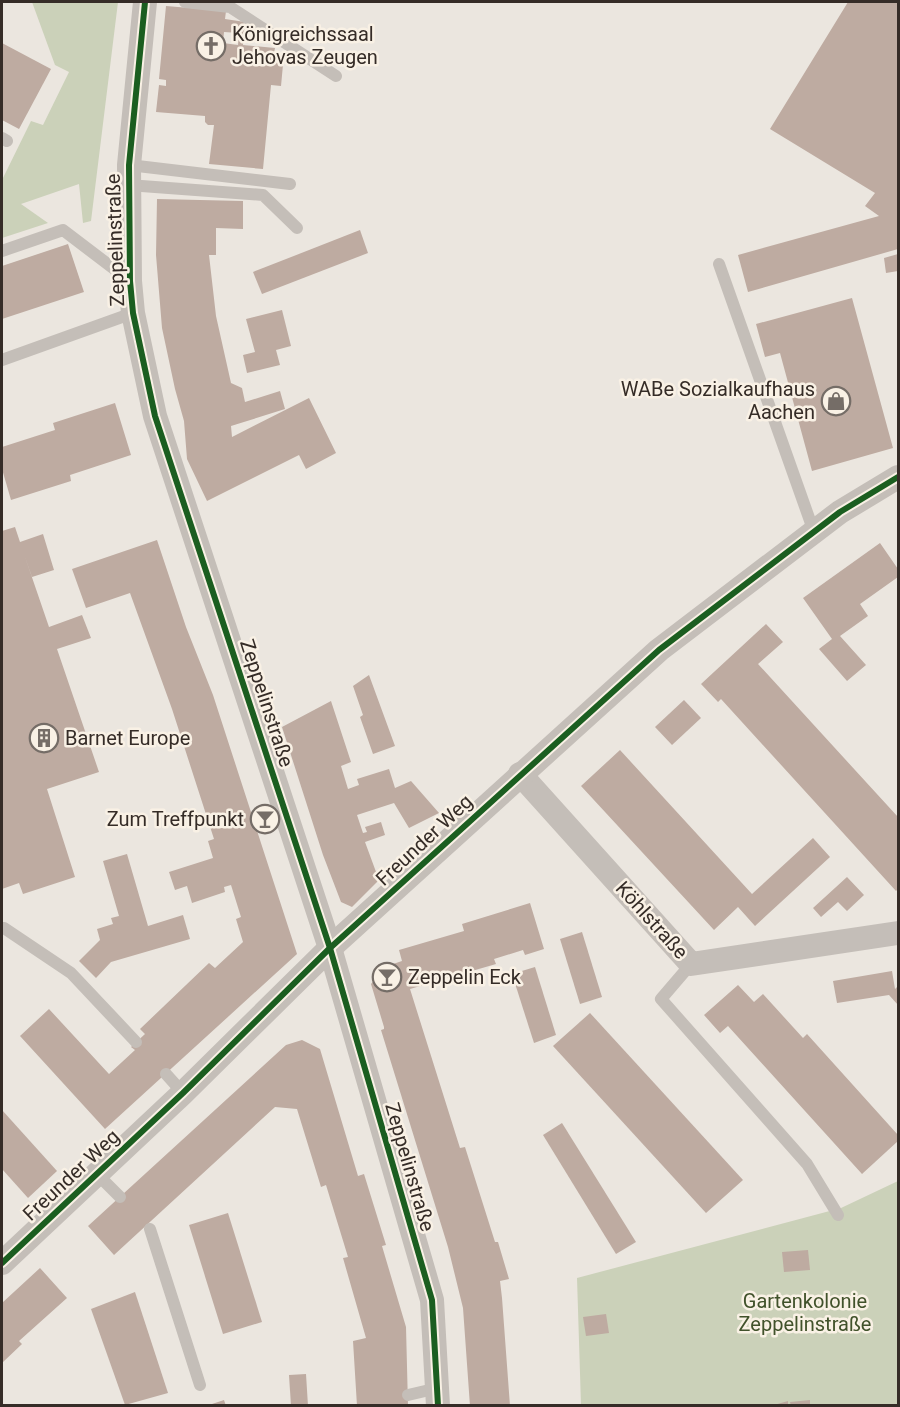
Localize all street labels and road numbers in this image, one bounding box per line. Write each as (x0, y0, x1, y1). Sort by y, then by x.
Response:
street label: Zeppelinstraße (101, 173, 129, 307)
street label: Zeppelinstraße (235, 636, 299, 770)
street label: Freunder Weg (371, 789, 477, 891)
street label: Köhlstraße (611, 876, 693, 964)
street label: Zeppelinstraße (380, 1100, 440, 1234)
street label: Freunder Weg (18, 1124, 124, 1226)

